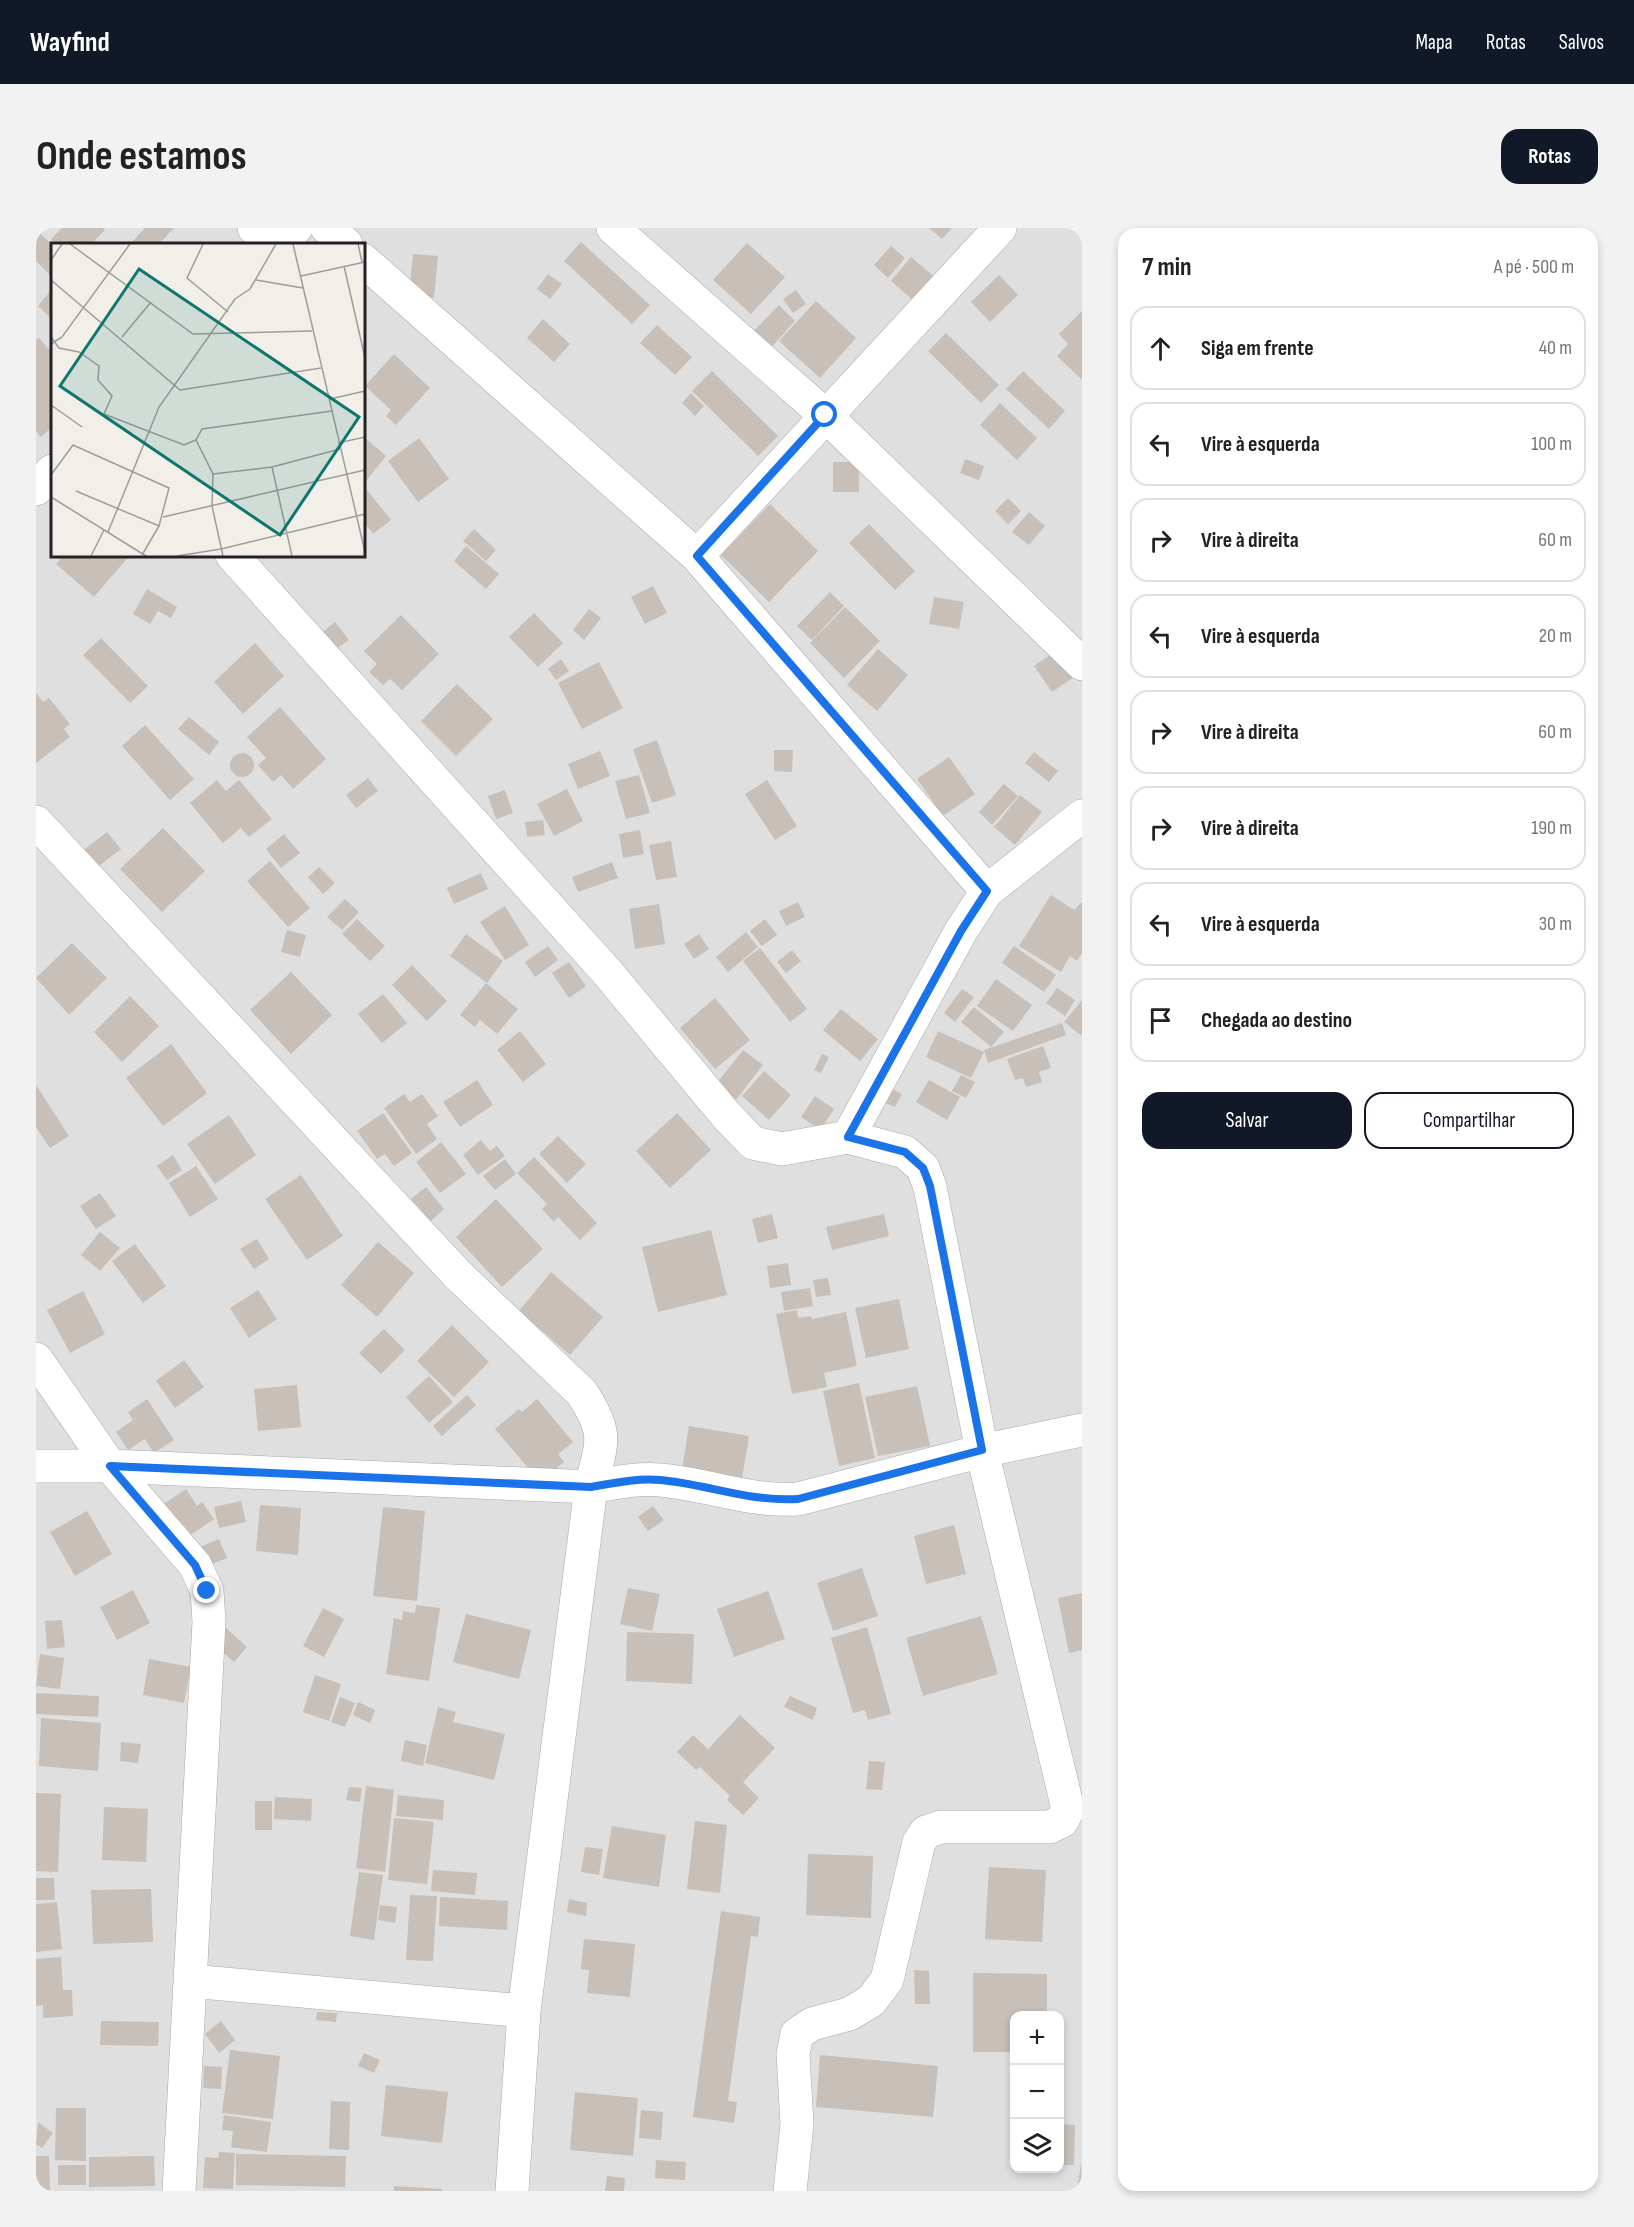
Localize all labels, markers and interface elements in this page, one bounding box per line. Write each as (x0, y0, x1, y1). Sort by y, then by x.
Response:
text: Wayfind (30, 26, 110, 59)
text: Mapa (1415, 30, 1453, 55)
text: Rotas (1486, 30, 1526, 55)
text: Salvos (1559, 30, 1604, 55)
button: Rotas (1501, 129, 1598, 184)
text: Onde estamos (36, 131, 247, 182)
inset map (51, 243, 364, 556)
text: 7 min (1142, 252, 1191, 283)
text: A pé · 500 m (1494, 255, 1574, 279)
icon: ahead (1144, 332, 1177, 365)
text: Siga em frente (1201, 335, 1314, 362)
text: 40 m (1539, 336, 1572, 360)
route start (811, 401, 837, 427)
icon: left (1144, 428, 1177, 461)
text: Vire à esquerda (1201, 431, 1320, 458)
text: 100 m (1531, 432, 1572, 456)
icon: right (1144, 524, 1177, 557)
text: Vire à direita (1201, 527, 1299, 554)
text: 60 m (1538, 528, 1572, 552)
icon: left (1144, 620, 1177, 653)
text: Vire à esquerda (1201, 623, 1320, 650)
text: 20 m (1539, 624, 1572, 648)
icon: right (1144, 716, 1177, 749)
text: Vire à direita (1201, 719, 1299, 746)
text: 60 m (1538, 720, 1572, 744)
icon: right (1144, 812, 1177, 845)
text: Vire à direita (1201, 815, 1299, 842)
text: 190 m (1531, 816, 1572, 840)
icon: left (1144, 908, 1177, 941)
text: Vire à esquerda (1201, 911, 1320, 938)
text: 30 m (1539, 912, 1572, 936)
icon: arrive (1144, 1004, 1177, 1037)
text: Chegada ao destino (1201, 1007, 1352, 1034)
button: Salvar (1142, 1092, 1352, 1149)
button: Compartilhar (1364, 1092, 1574, 1149)
route end (193, 1577, 219, 1603)
map controls (1010, 2011, 1064, 2173)
button: + (1010, 2011, 1064, 2065)
button: − (1010, 2065, 1064, 2119)
button: layers (1010, 2119, 1064, 2173)

